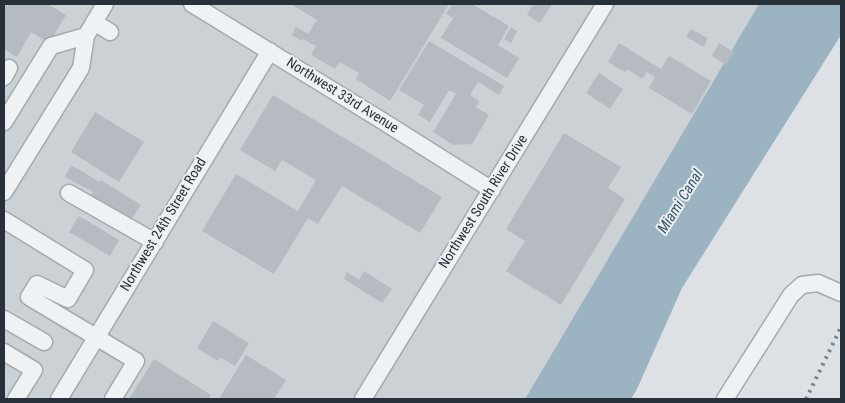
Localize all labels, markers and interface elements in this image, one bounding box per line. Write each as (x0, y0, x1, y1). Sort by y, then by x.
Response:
street label: Northwest 33rd Avenue (283, 55, 401, 137)
street label: Northwest South River Drive (436, 132, 532, 272)
street label: Northwest 24th Street Road (117, 155, 211, 295)
water label: Miami Canal (654, 167, 708, 237)

